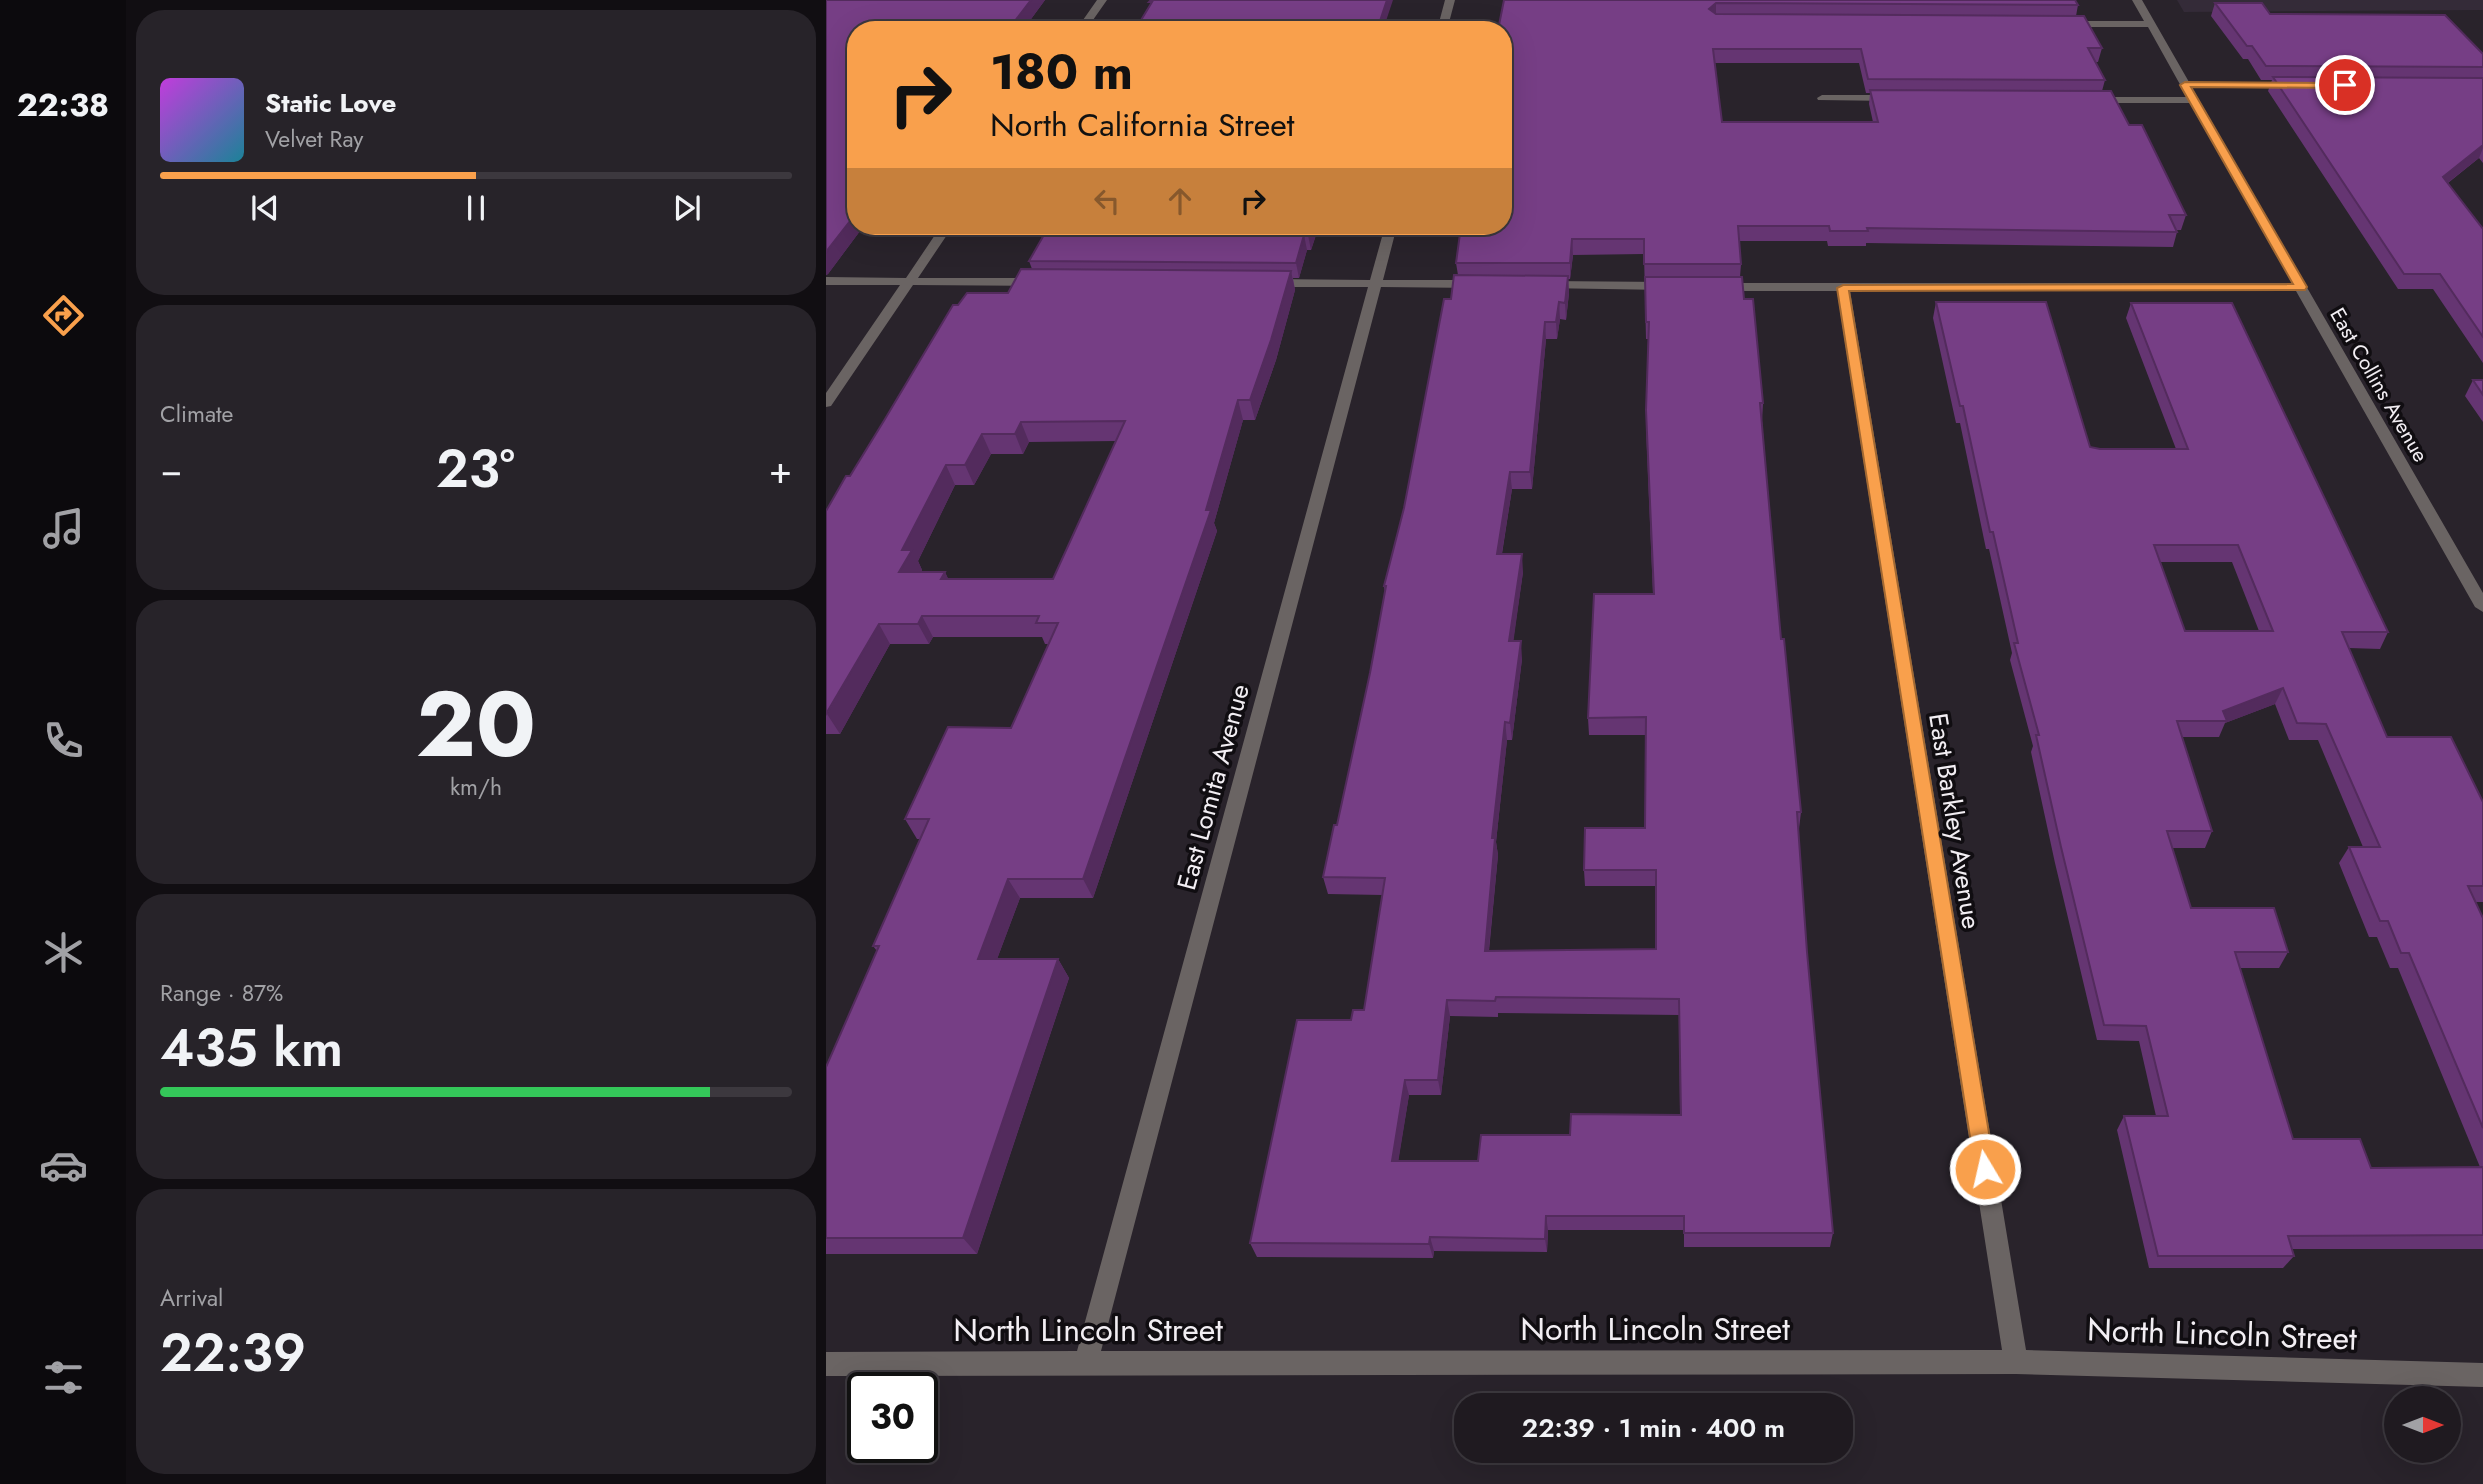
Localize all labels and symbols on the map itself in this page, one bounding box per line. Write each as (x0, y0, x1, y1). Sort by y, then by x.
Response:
pin (2315, 55, 2375, 115)
street label: East Collins Avenue (2323, 302, 2435, 468)
street label: East Lomita Avenue (1167, 680, 1259, 894)
street label: East Barkley Avenue (1919, 710, 1991, 932)
position arrow (1948, 1132, 2022, 1206)
street label: North Lincoln Street (1520, 1306, 1790, 1352)
street label: North Lincoln Street (2086, 1306, 2358, 1362)
street label: North Lincoln Street (953, 1307, 1223, 1353)
speed limit sign: 30 (847, 1372, 938, 1463)
north arrow (2384, 1386, 2460, 1463)

